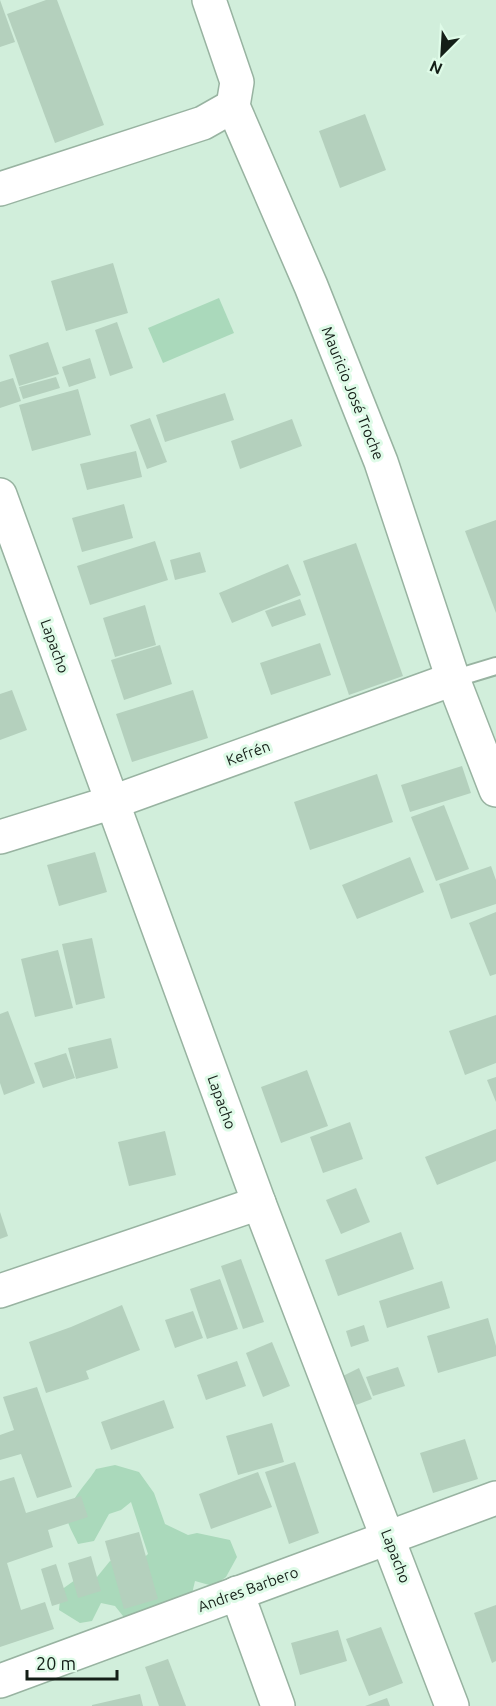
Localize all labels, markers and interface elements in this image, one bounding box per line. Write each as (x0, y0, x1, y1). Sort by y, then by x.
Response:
north arrow (412, 24, 472, 84)
text: N (427, 57, 445, 78)
street label: Mauricio José Troche (319, 324, 387, 462)
street label: Lapacho (37, 617, 73, 675)
street label: Kefrén (224, 737, 272, 769)
street label: Lapacho (204, 1073, 240, 1131)
street label: Lapacho (378, 1527, 414, 1585)
street label: Andres Barbero (196, 1563, 300, 1615)
scale bar (27, 1643, 117, 1681)
text: 20 m (36, 1653, 76, 1673)

